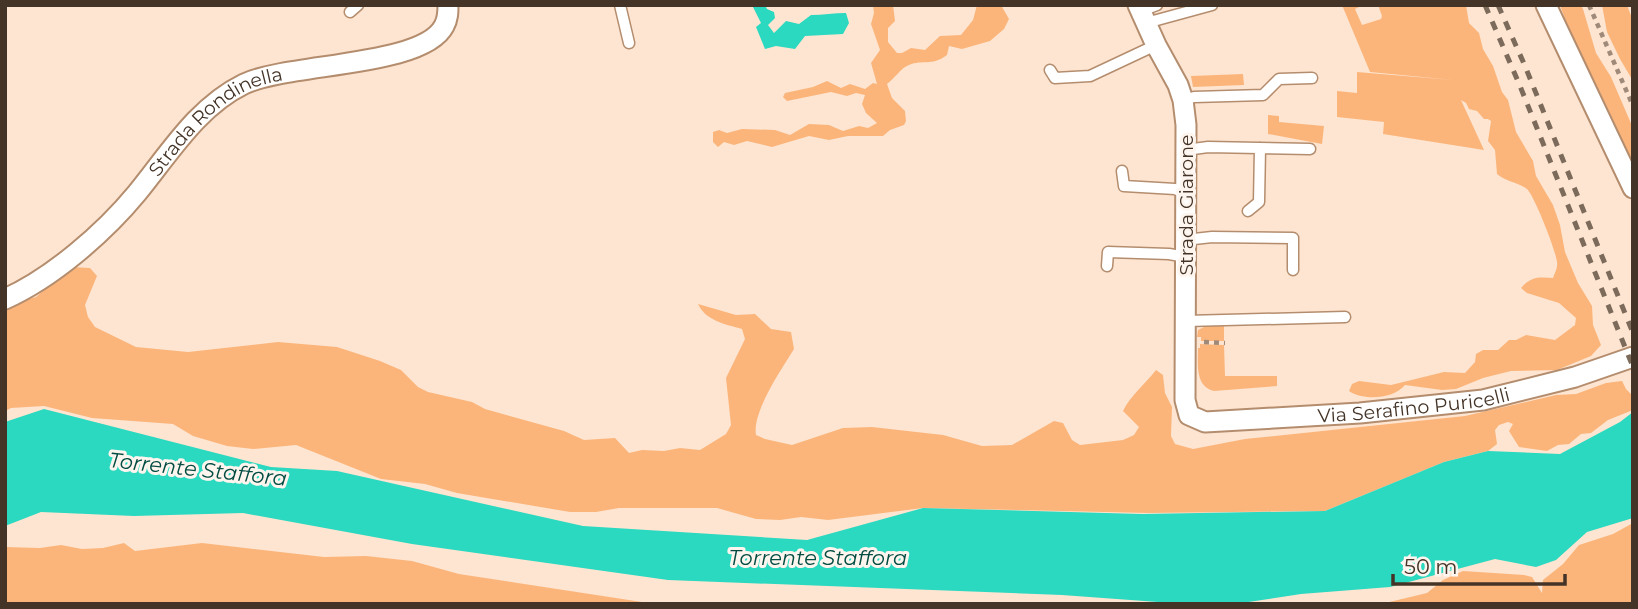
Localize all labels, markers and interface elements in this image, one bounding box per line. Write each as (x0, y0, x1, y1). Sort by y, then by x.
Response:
street label: Strada Rondinella (143, 62, 284, 180)
street label: Strada Giarone (1175, 134, 1198, 276)
street label: Via Serafino Puricelli (1317, 382, 1512, 427)
water label: Torrente Staffora (108, 447, 288, 491)
scale bar (1393, 542, 1564, 586)
water label: Torrente Staffora (729, 545, 907, 570)
text: 50 m (1404, 554, 1458, 579)

